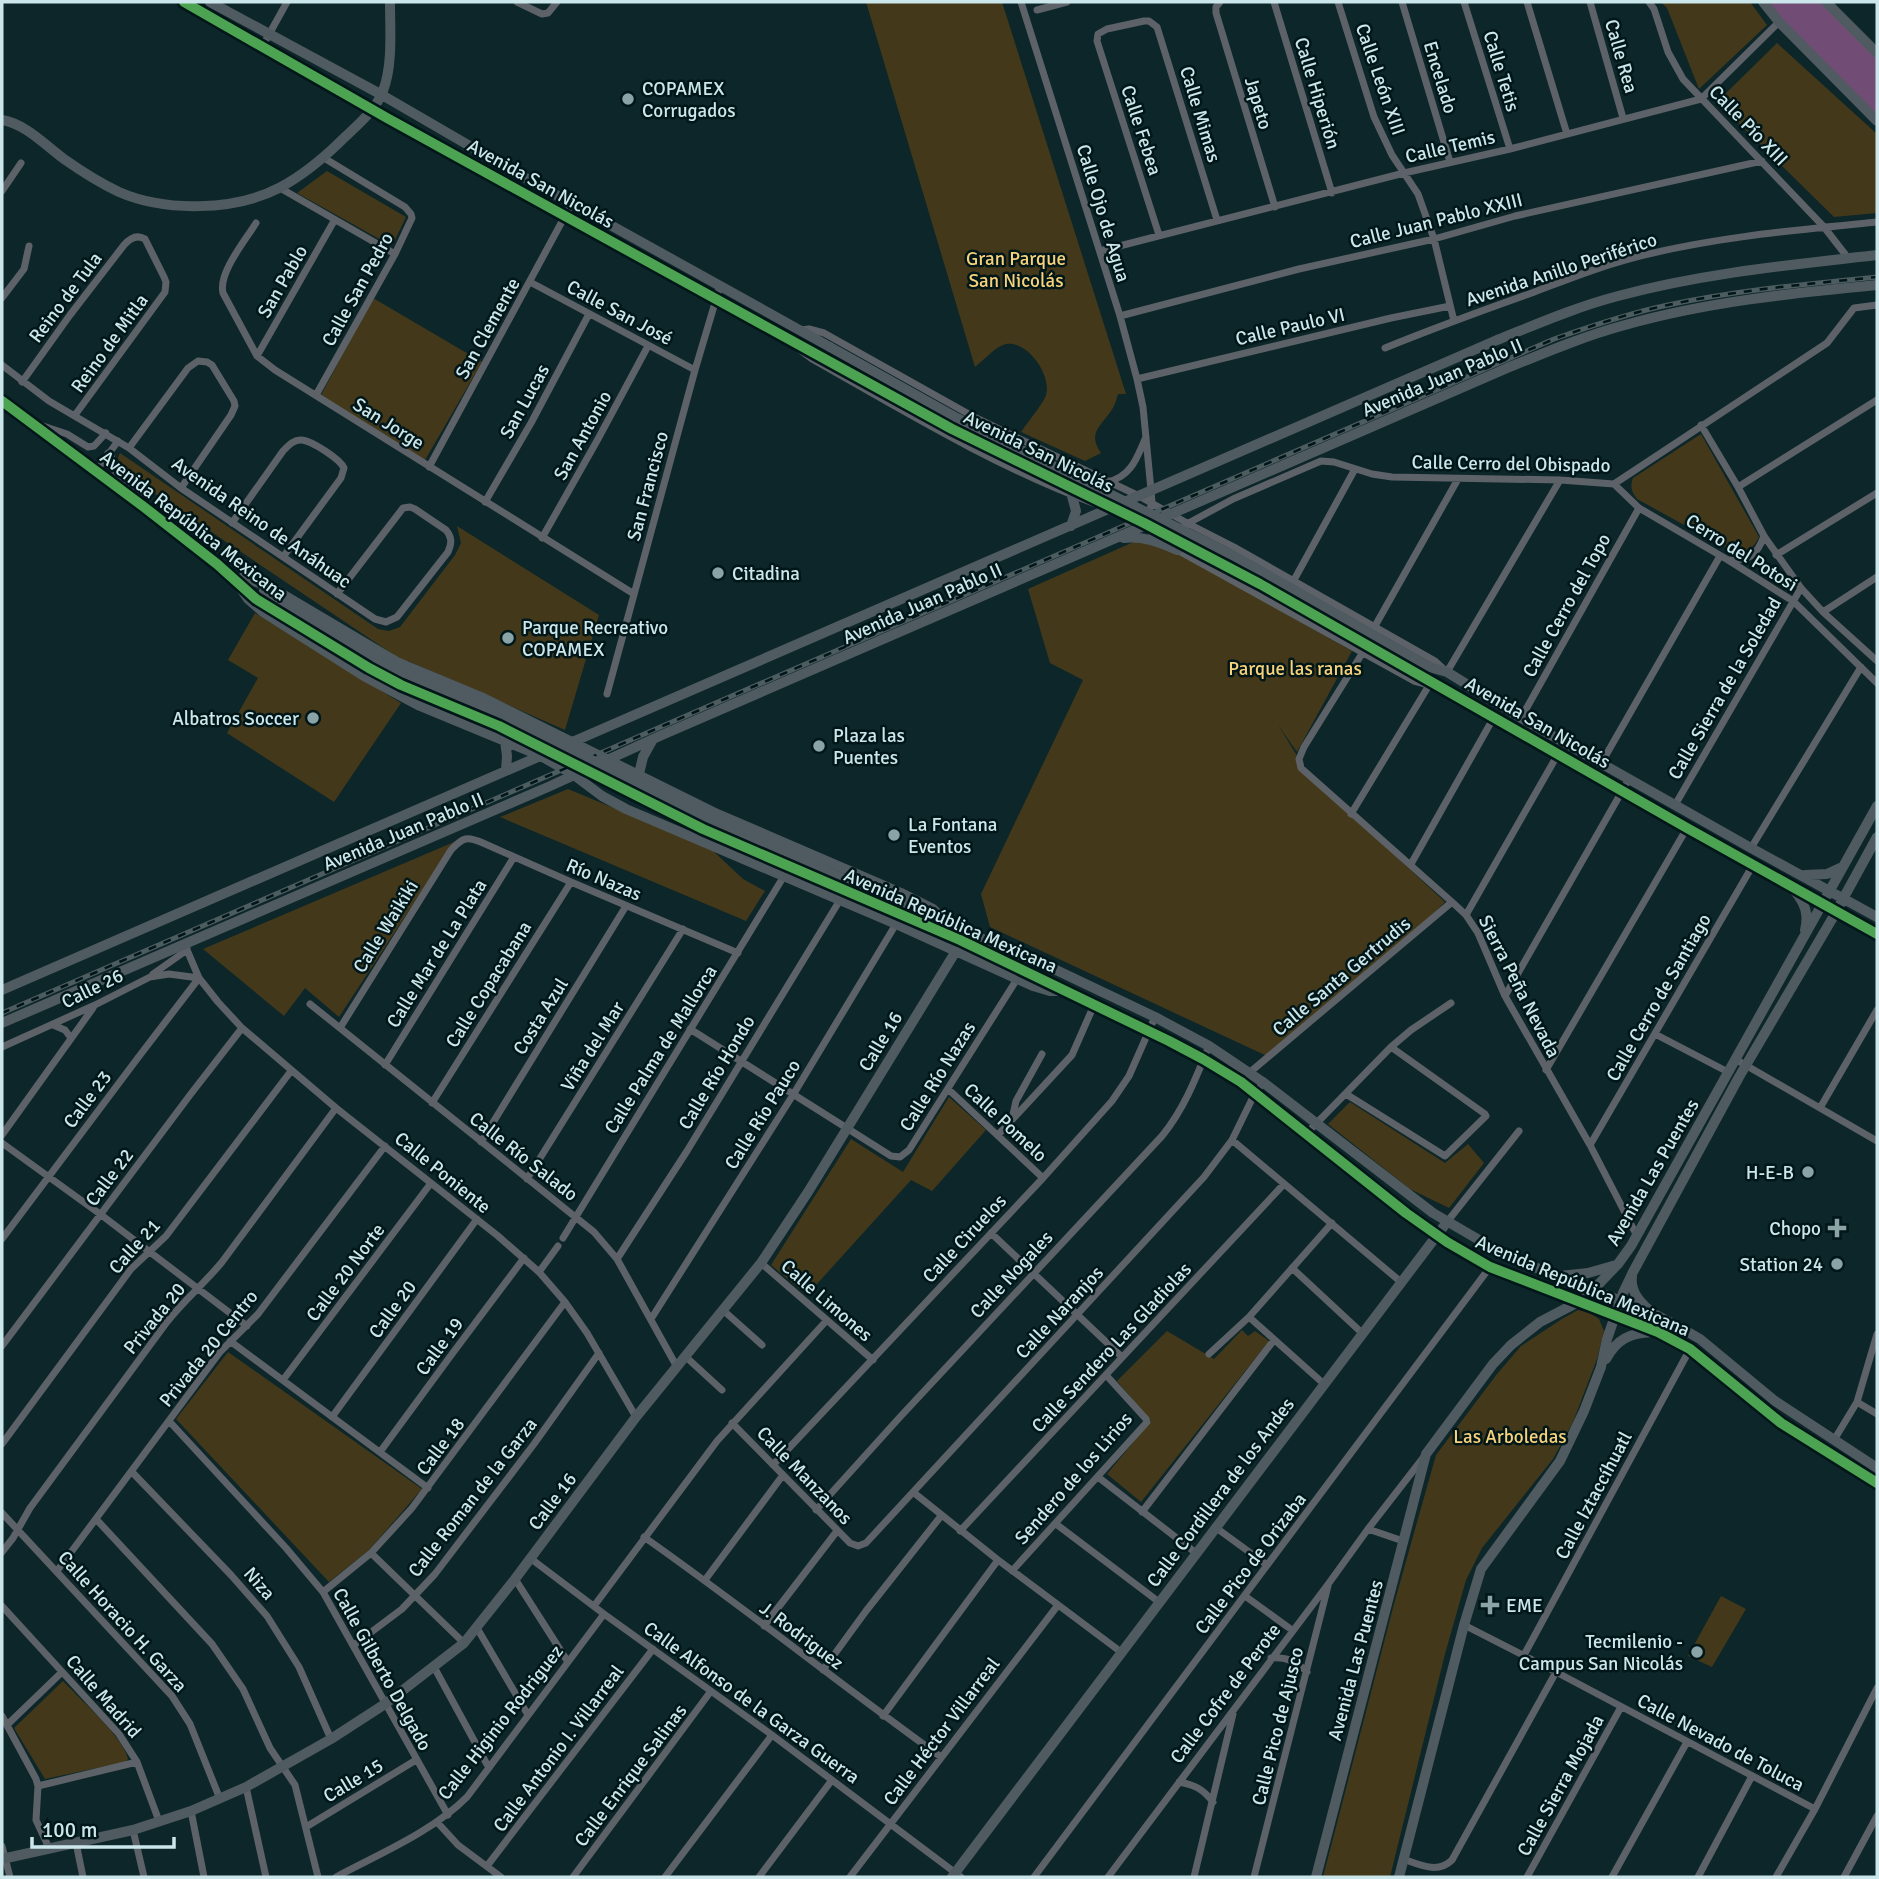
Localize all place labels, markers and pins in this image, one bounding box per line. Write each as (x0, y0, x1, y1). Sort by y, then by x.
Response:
place label: COPAMEX Corrugados (642, 77, 735, 123)
marker: COPAMEX Corrugados (620, 91, 636, 107)
place label: Citadina (732, 562, 800, 586)
marker: Citadina (710, 565, 726, 581)
place label: Parque Recreativo COPAMEX (522, 616, 668, 662)
marker: Parque Recreativo COPAMEX (500, 630, 516, 646)
place label: Albatros Soccer (172, 707, 299, 731)
marker: Albatros Soccer (305, 710, 321, 726)
place label: Plaza las Puentes (833, 724, 905, 770)
marker: Plaza las Puentes (811, 738, 827, 754)
place label: La Fontana Eventos (908, 813, 997, 859)
marker: La Fontana Eventos (886, 827, 902, 843)
place label: H-E-B (1746, 1161, 1794, 1185)
marker: H-E-B (1800, 1164, 1816, 1180)
place label: Chopo (1769, 1217, 1821, 1241)
marker: Chopo (1827, 1218, 1847, 1238)
place label: Station 24 (1739, 1253, 1823, 1277)
marker: Station 24 (1829, 1256, 1845, 1272)
place label: EME (1506, 1594, 1543, 1618)
marker: EME (1480, 1595, 1500, 1615)
place label: Tecmilenio - Campus San Nicolás (1519, 1630, 1683, 1676)
marker: Tecmilenio - Campus San Nicolás (1689, 1644, 1705, 1660)

